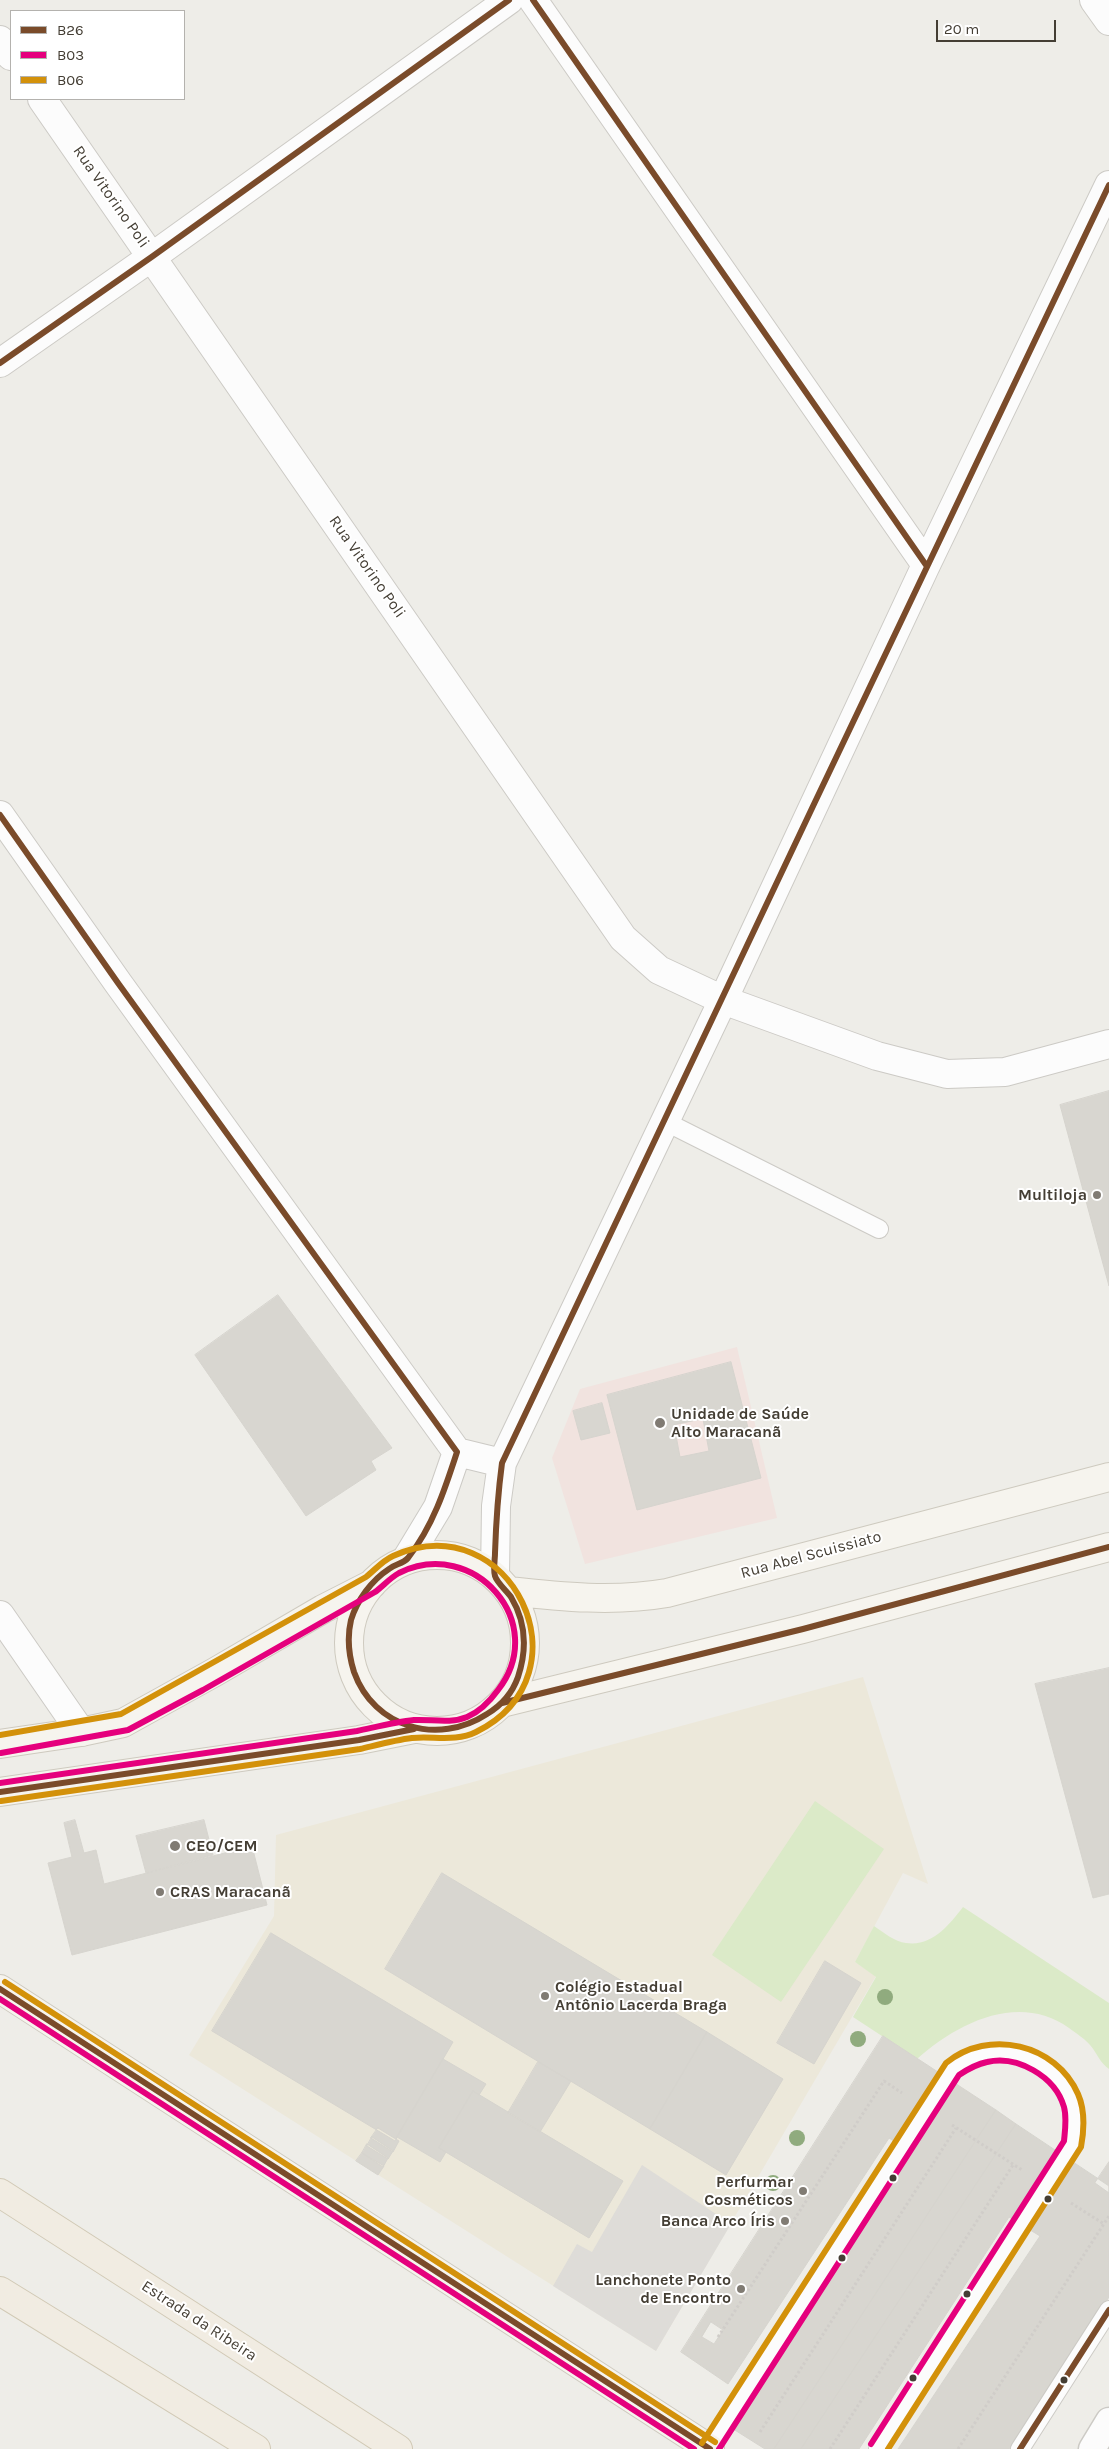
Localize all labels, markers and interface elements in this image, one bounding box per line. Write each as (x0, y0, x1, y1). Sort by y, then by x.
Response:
legend (10, 10, 185, 100)
scale bar (939, 10, 1059, 42)
text: 20 m (944, 20, 979, 38)
text: B26 (57, 21, 84, 39)
text: B03 (57, 46, 84, 64)
text: B06 (57, 71, 84, 89)
street label: Rua Vitorino Poli (69, 142, 153, 252)
street label: Rua Vitorino Poli (325, 512, 409, 622)
place label: Multiloja (1018, 1185, 1087, 1205)
marker: Multiloja (1091, 1189, 1103, 1201)
place label: Unidade de Saúde Alto Maracanã (671, 1404, 809, 1442)
marker: Unidade de Saúde Alto Maracanã (653, 1416, 667, 1430)
street label: Rua Abel Scuissiato (739, 1527, 883, 1583)
place label: CEO/CEM (186, 1836, 257, 1856)
marker: CEO/CEM (168, 1839, 182, 1853)
place label: CRAS Maracanã (170, 1882, 291, 1902)
marker: CRAS Maracanã (154, 1886, 166, 1898)
place label: Colégio Estadual Antônio Lacerda Braga (555, 1977, 727, 2015)
marker: Colégio Estadual Antônio Lacerda Braga (539, 1990, 551, 2002)
place label: Perfurmar Cosméticos (704, 2172, 793, 2210)
unlabelled marker (888, 2173, 898, 2183)
marker: Perfurmar Cosméticos (797, 2185, 809, 2197)
unlabelled marker (1043, 2194, 1053, 2204)
place label: Banca Arco Íris (661, 2211, 775, 2231)
marker: Banca Arco Íris (779, 2215, 791, 2227)
unlabelled marker (837, 2253, 847, 2263)
place label: Lanchonete Ponto de Encontro (595, 2270, 731, 2308)
street label: Estrada da Ribeira (138, 2277, 260, 2365)
marker: Lanchonete Ponto de Encontro (735, 2283, 747, 2295)
unlabelled marker (962, 2289, 972, 2299)
unlabelled marker (908, 2373, 918, 2383)
unlabelled marker (1059, 2375, 1069, 2385)

